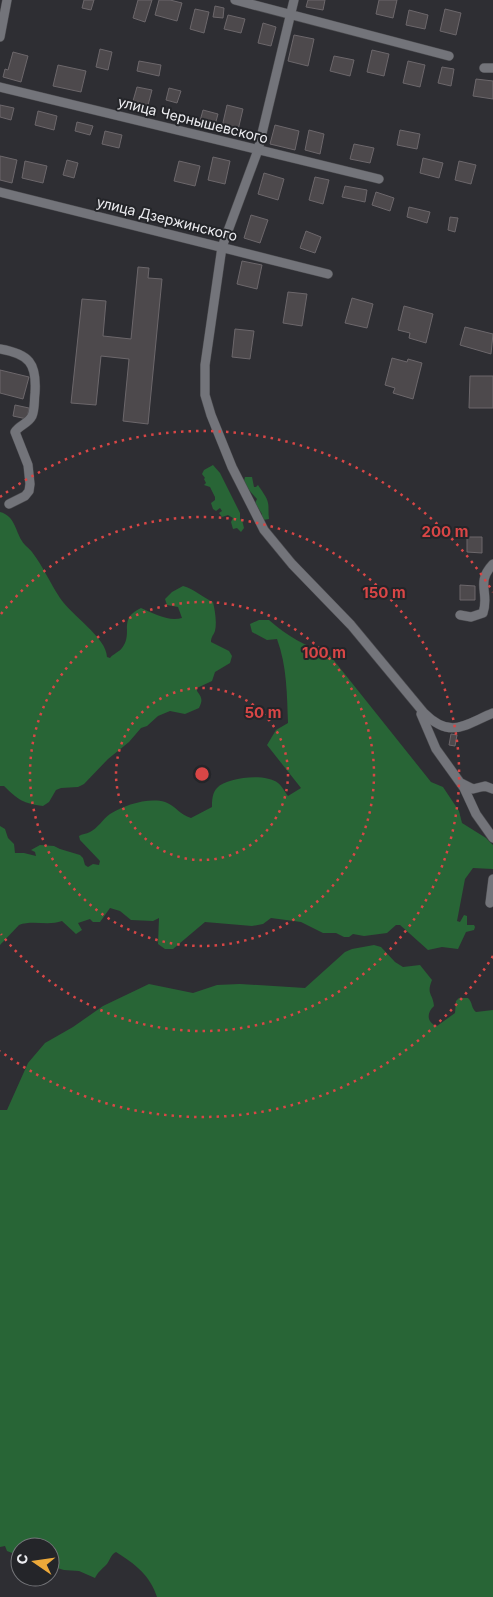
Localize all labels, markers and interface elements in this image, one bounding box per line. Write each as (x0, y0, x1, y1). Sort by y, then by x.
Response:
street label: улица Чернышевского (116, 93, 270, 146)
street label: улица Дзержинского (95, 193, 239, 244)
text: 200 m (422, 522, 468, 541)
text: 150 m (362, 583, 406, 602)
text: 100 m (302, 643, 346, 662)
text: 50 m (245, 703, 281, 722)
centre of rings (193, 765, 211, 783)
north arrow (10, 1537, 60, 1587)
text: С (12, 1552, 31, 1566)

